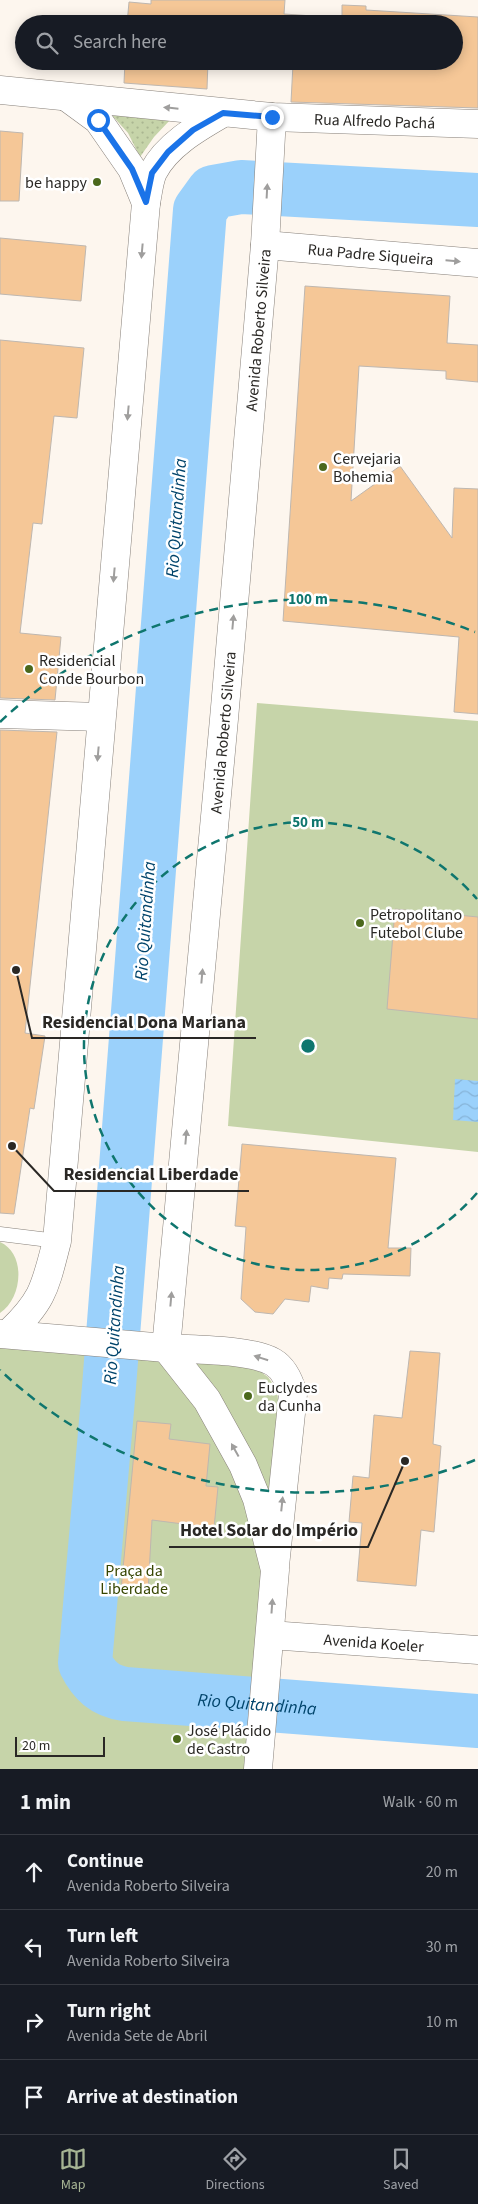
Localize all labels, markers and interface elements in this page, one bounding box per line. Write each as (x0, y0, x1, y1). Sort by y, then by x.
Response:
search box (15, 15, 463, 70)
icon: search (33, 29, 61, 57)
text: Search here (73, 29, 167, 56)
one-way arrow (163, 104, 179, 112)
route end (261, 106, 284, 129)
street label: Rua Alfredo Pachá (314, 108, 436, 135)
route start (87, 109, 110, 132)
place label: be happy (25, 172, 88, 194)
marker: be happy (91, 176, 103, 188)
one-way arrow (263, 183, 271, 199)
street label: Rua Padre Siqueira (307, 239, 434, 271)
one-way arrow (138, 243, 146, 259)
street label: Avenida Roberto Silveira (241, 248, 277, 412)
one-way arrow (445, 257, 461, 265)
one-way arrow (123, 405, 131, 421)
place label: Cervejaria Bohemia (333, 448, 401, 488)
water label: Rio Quitandinha (160, 457, 193, 578)
marker: Cervejaria Bohemia (317, 461, 329, 473)
one-way arrow (109, 567, 117, 583)
text: 100 m (288, 589, 328, 610)
one-way arrow (229, 614, 237, 630)
place label: Residencial Conde Bourbon (39, 650, 144, 690)
street label: Avenida Roberto Silveira (205, 651, 242, 815)
marker: Residencial Conde Bourbon (23, 663, 35, 675)
one-way arrow (94, 747, 102, 763)
text: 50 m (292, 812, 324, 833)
water label: Rio Quitandinha (129, 860, 162, 981)
place label: Petropolitano Futebol Clube (370, 904, 463, 944)
marker: Petropolitano Futebol Clube (354, 917, 366, 929)
one-way arrow (198, 967, 206, 983)
callout: Residencial Dona Mariana (32, 1005, 256, 1038)
text: Residencial Dona Mariana (42, 1010, 246, 1035)
centre of rings (299, 1037, 317, 1055)
one-way arrow (182, 1129, 190, 1145)
callout: Residencial Liberdade (54, 1158, 249, 1191)
text: Residencial Liberdade (63, 1162, 239, 1187)
water label: Rio Quitandinha (98, 1264, 131, 1385)
one-way arrow (167, 1291, 175, 1307)
one-way arrow (253, 1354, 268, 1362)
place label: Euclydes da Cunha (258, 1377, 321, 1417)
marker: Euclydes da Cunha (242, 1390, 254, 1402)
one-way arrow (231, 1443, 239, 1458)
one-way arrow (278, 1496, 286, 1512)
callout: Hotel Solar do Império (169, 1514, 368, 1547)
text: Hotel Solar do Império (180, 1518, 358, 1543)
park label: Praça da Liberdade (100, 1560, 168, 1600)
one-way arrow (269, 1597, 277, 1613)
street label: Avenida Koeler (323, 1629, 425, 1658)
water label: Rio Quitandinha (197, 1688, 318, 1722)
place label: José Plácido de Castro (187, 1720, 271, 1760)
marker: José Plácido de Castro (171, 1733, 183, 1745)
scale bar (15, 1734, 105, 1757)
text: 20 m (22, 1736, 50, 1756)
text: 1 min (20, 1787, 71, 1817)
text: Walk · 60 m (383, 1791, 458, 1813)
text: Continue (67, 1848, 144, 1875)
icon: ahead (20, 1858, 48, 1886)
text: 20 m (426, 1861, 458, 1883)
text: Avenida Roberto Silveira (67, 1875, 230, 1897)
text: Turn left (67, 1923, 138, 1950)
icon: left (20, 1933, 48, 1961)
text: 30 m (426, 1936, 458, 1958)
text: Avenida Roberto Silveira (67, 1950, 230, 1972)
text: Turn right (67, 1998, 151, 2025)
icon: right (20, 2008, 48, 2036)
text: 10 m (426, 2011, 458, 2033)
text: Avenida Sete de Abril (67, 2025, 208, 2047)
icon: arrive (20, 2083, 48, 2111)
text: Arrive at destination (67, 2084, 238, 2111)
tab: Map (59, 2145, 87, 2195)
tab: Directions (205, 2145, 265, 2195)
tab: Saved (383, 2145, 419, 2195)

